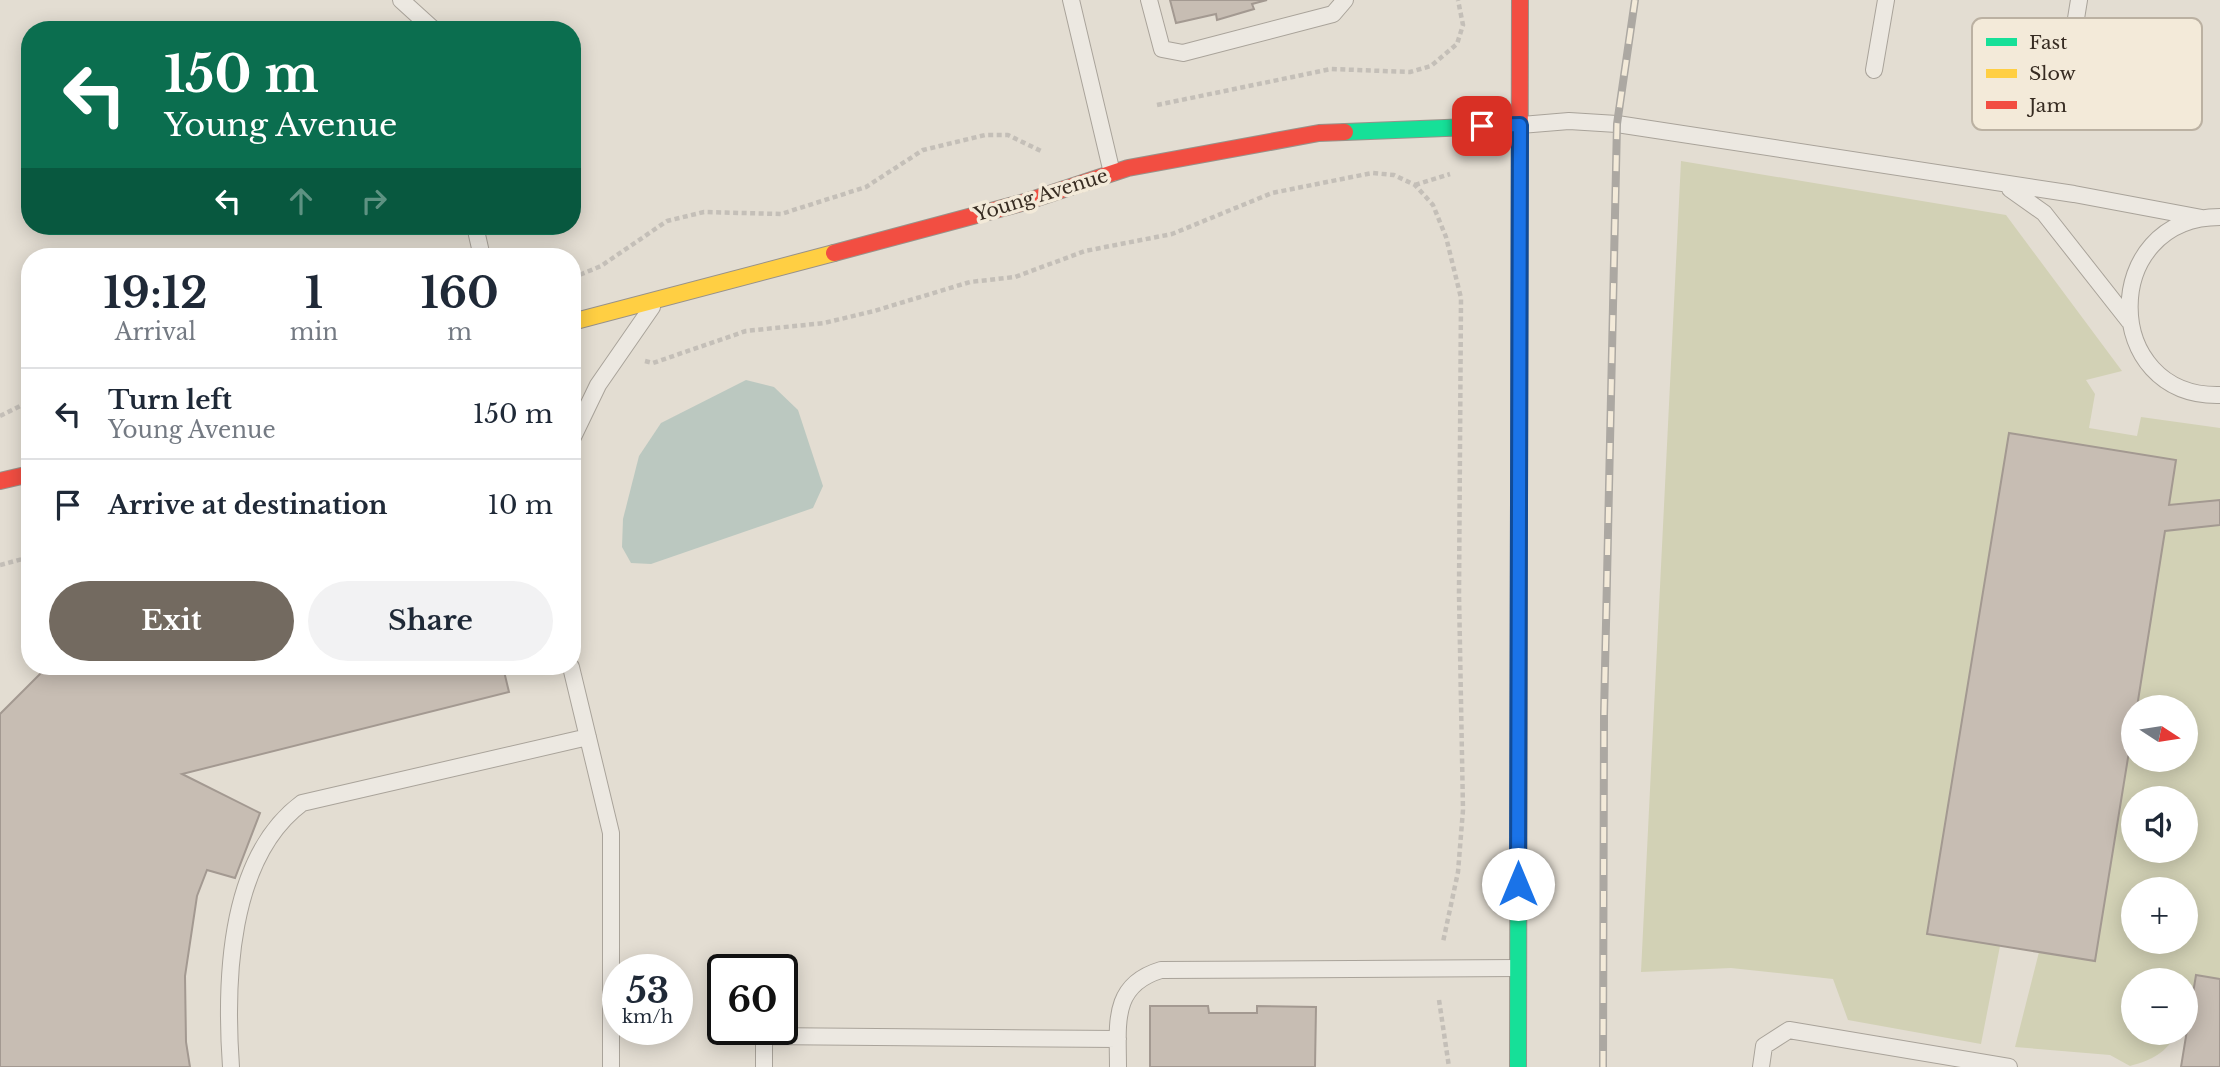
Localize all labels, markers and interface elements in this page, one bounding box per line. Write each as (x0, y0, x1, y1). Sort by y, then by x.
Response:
legend (1972, 18, 2202, 130)
text: Fast (2029, 31, 2068, 54)
text: 150 m (164, 44, 319, 105)
icon: left (49, 49, 140, 140)
text: Slow (2029, 62, 2076, 85)
text: Jam (2026, 94, 2067, 117)
pin (1452, 96, 1512, 156)
text: Young Avenue (164, 105, 397, 145)
icon: arrive (1463, 107, 1501, 145)
street label: Young Avenue (970, 164, 1111, 227)
icon: left (209, 182, 247, 220)
icon: ahead (282, 182, 320, 220)
icon: right (355, 182, 393, 220)
text: 19:12 (103, 267, 207, 319)
text: 1 (305, 267, 323, 319)
text: 160 (420, 267, 499, 319)
text: Arrival (115, 318, 196, 346)
text: min (290, 318, 338, 346)
text: m (447, 318, 472, 346)
text: Turn left (108, 384, 232, 416)
icon: left (49, 395, 87, 433)
text: 150 m (473, 398, 553, 430)
text: Young Avenue (108, 416, 276, 444)
icon: arrive (49, 486, 87, 524)
text: Arrive at destination (108, 489, 388, 521)
text: 10 m (487, 489, 553, 521)
button: Exit (49, 581, 294, 661)
button: Share (308, 581, 553, 661)
north arrow (2121, 695, 2198, 772)
map controls (2121, 695, 2198, 1045)
button: sound (2121, 786, 2198, 863)
position arrow (1481, 847, 1555, 921)
button: + (2121, 877, 2198, 954)
speed limit sign: 60 (707, 954, 798, 1045)
button: − (2121, 968, 2198, 1045)
text: 53 (626, 969, 669, 1012)
text: km/h (622, 1006, 673, 1028)

